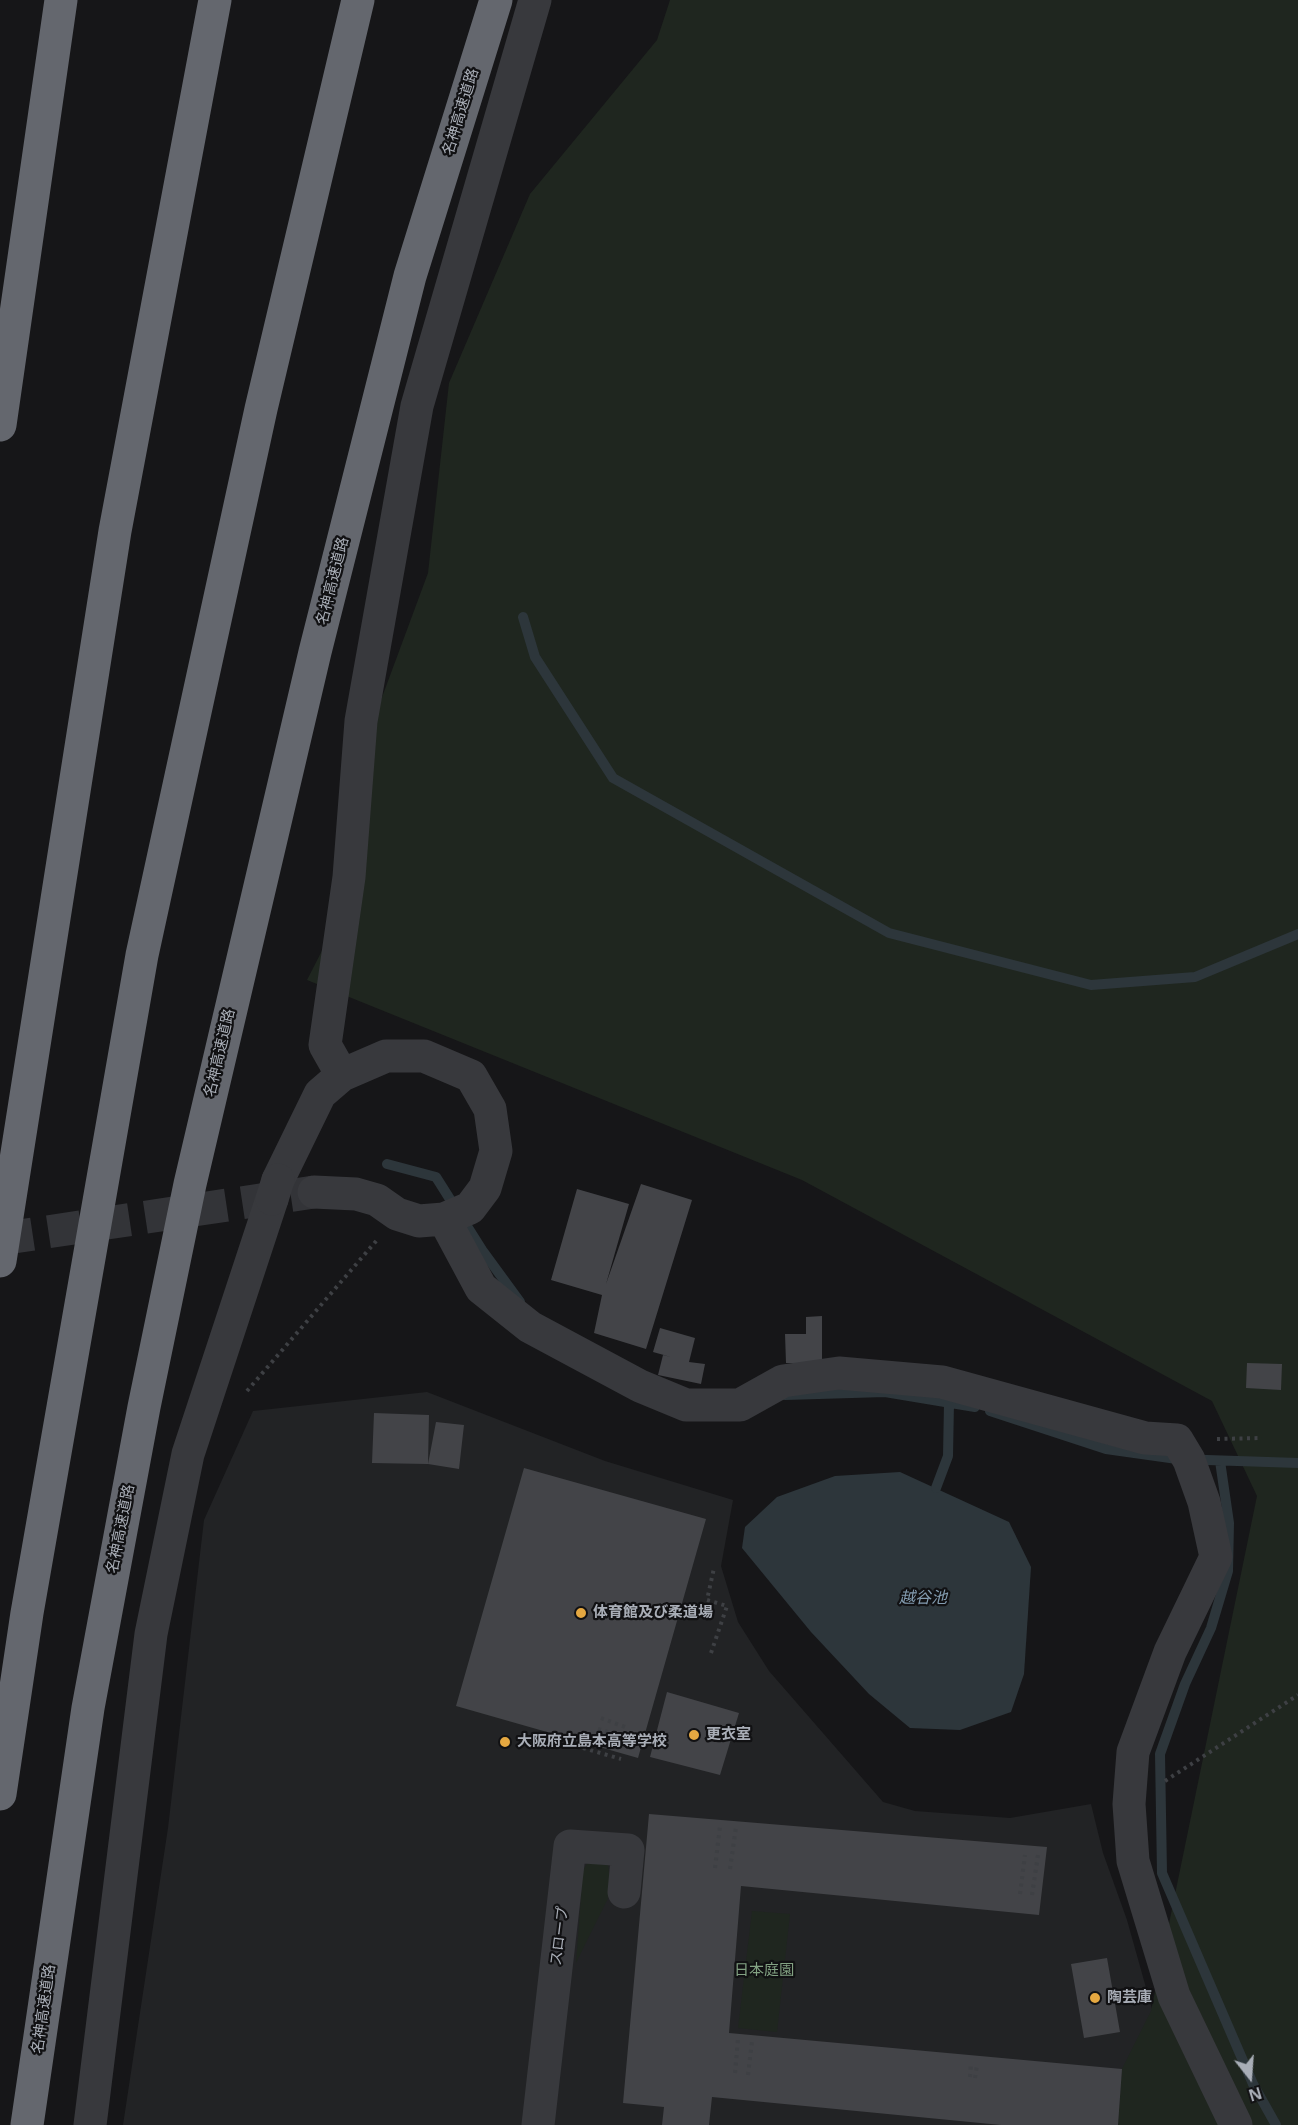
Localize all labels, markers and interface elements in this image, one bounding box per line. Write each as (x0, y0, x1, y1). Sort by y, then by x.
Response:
street label: 名神高速道路 (439, 66, 483, 158)
street label: 名神高速道路 (313, 535, 353, 627)
street label: 名神高速道路 (201, 1007, 239, 1099)
street label: 名神高速道路 (104, 1483, 138, 1575)
water label: 越谷池 (899, 1588, 947, 1608)
place label: 体育館及び柔道場 (593, 1604, 713, 1622)
marker: 体育館及び柔道場 (574, 1606, 588, 1620)
place label: 更衣室 (706, 1726, 751, 1744)
marker: 更衣室 (687, 1728, 701, 1742)
place label: 大阪府立島本高等学校 (517, 1733, 667, 1751)
marker: 大阪府立島本高等学校 (498, 1735, 512, 1749)
street label: スロープ (547, 1905, 573, 1967)
park label: 日本庭園 (734, 1962, 794, 1980)
street label: 名神高速道路 (29, 1963, 59, 2055)
place label: 陶芸庫 (1107, 1989, 1152, 2007)
marker: 陶芸庫 (1088, 1991, 1102, 2005)
north arrow (1220, 2047, 1280, 2107)
text: N (1246, 2082, 1265, 2107)

